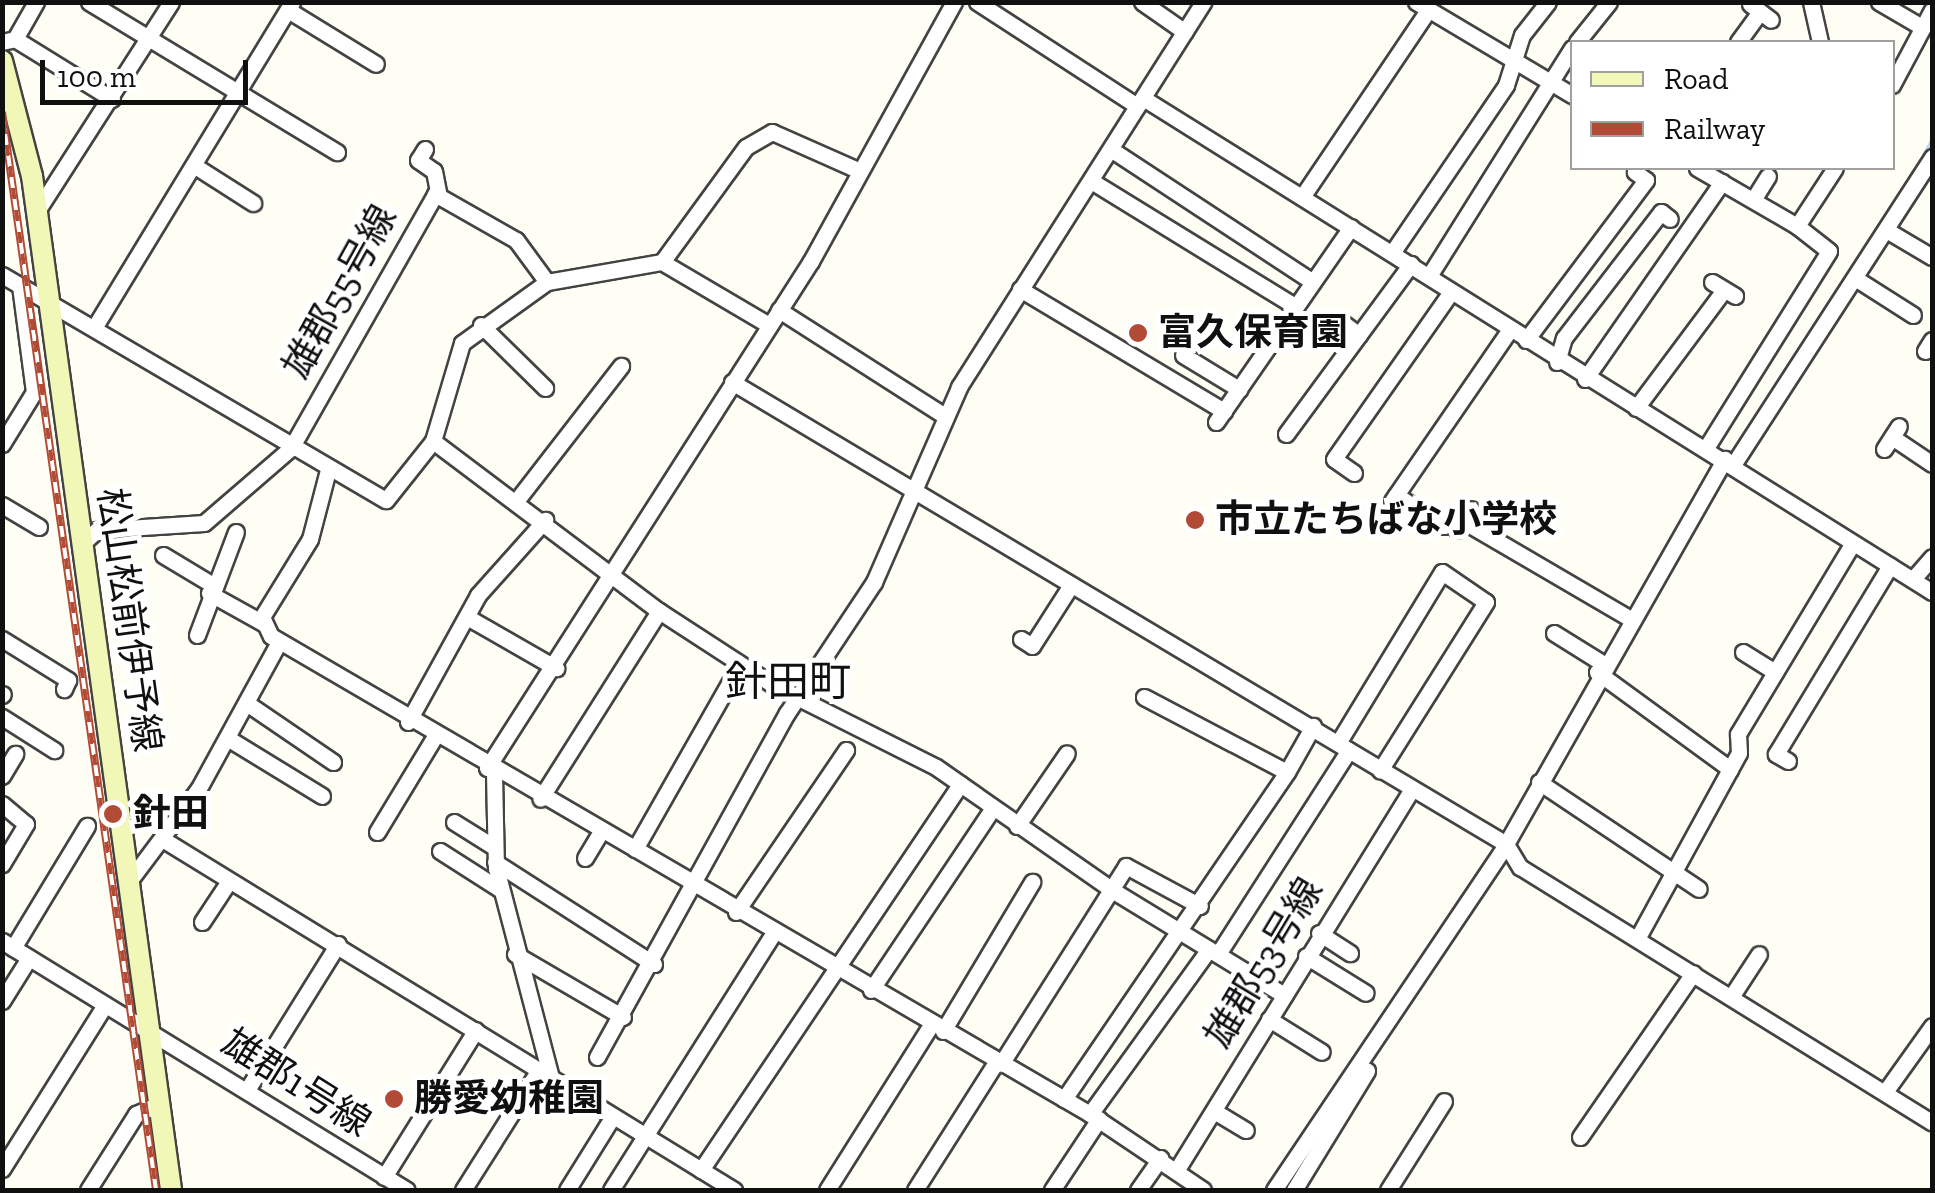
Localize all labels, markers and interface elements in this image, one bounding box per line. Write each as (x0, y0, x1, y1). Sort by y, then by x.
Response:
scale bar (45, 40, 252, 102)
legend (1570, 40, 1895, 170)
text: 100 m (57, 59, 136, 95)
text: Road (1664, 61, 1729, 97)
text: Railway (1664, 111, 1765, 147)
street label: 雄郡55号線 (274, 197, 406, 387)
place label: 富久保育園 (1158, 310, 1348, 356)
marker: 富久保育園 (1127, 322, 1149, 344)
street label: 松山松前伊予線 (88, 485, 170, 755)
place label: 市立たちばな小学校 (1215, 497, 1557, 543)
marker: 市立たちばな小学校 (1184, 509, 1206, 531)
district label: 針田町 (725, 657, 851, 707)
place label: 針田 (133, 791, 209, 837)
marker: 針田 (102, 803, 124, 825)
street label: 雄郡53号線 (1196, 870, 1332, 1056)
street label: 雄郡1号線 (213, 1020, 379, 1146)
place label: 勝愛幼稚園 (414, 1076, 604, 1122)
marker: 勝愛幼稚園 (383, 1088, 405, 1110)

